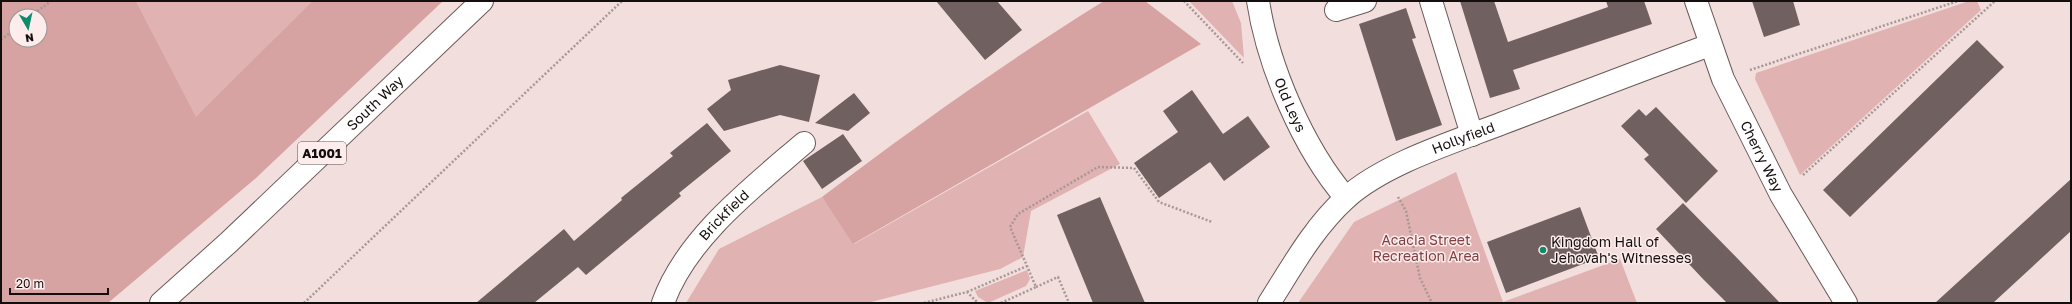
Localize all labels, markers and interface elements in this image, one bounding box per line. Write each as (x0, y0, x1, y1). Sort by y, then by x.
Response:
north arrow (8, 8, 48, 48)
text: N (24, 31, 35, 45)
street label: South Way (343, 71, 407, 134)
street label: Old Leys (1271, 75, 1310, 135)
street label: Hollyfield (1429, 118, 1497, 157)
street label: Cherry Way (1737, 118, 1787, 195)
road number: A1001 (298, 142, 346, 164)
street label: Brickfield (695, 186, 752, 243)
park label: Acacia Street Recreation Area (1373, 231, 1479, 264)
place label: Kingdom Hall of Jehovah's Witnesses (1551, 233, 1691, 266)
marker: Kingdom Hall of Jehovah's Witnesses (1538, 245, 1548, 255)
scale bar (10, 270, 108, 296)
text: 20 m (16, 276, 44, 291)

